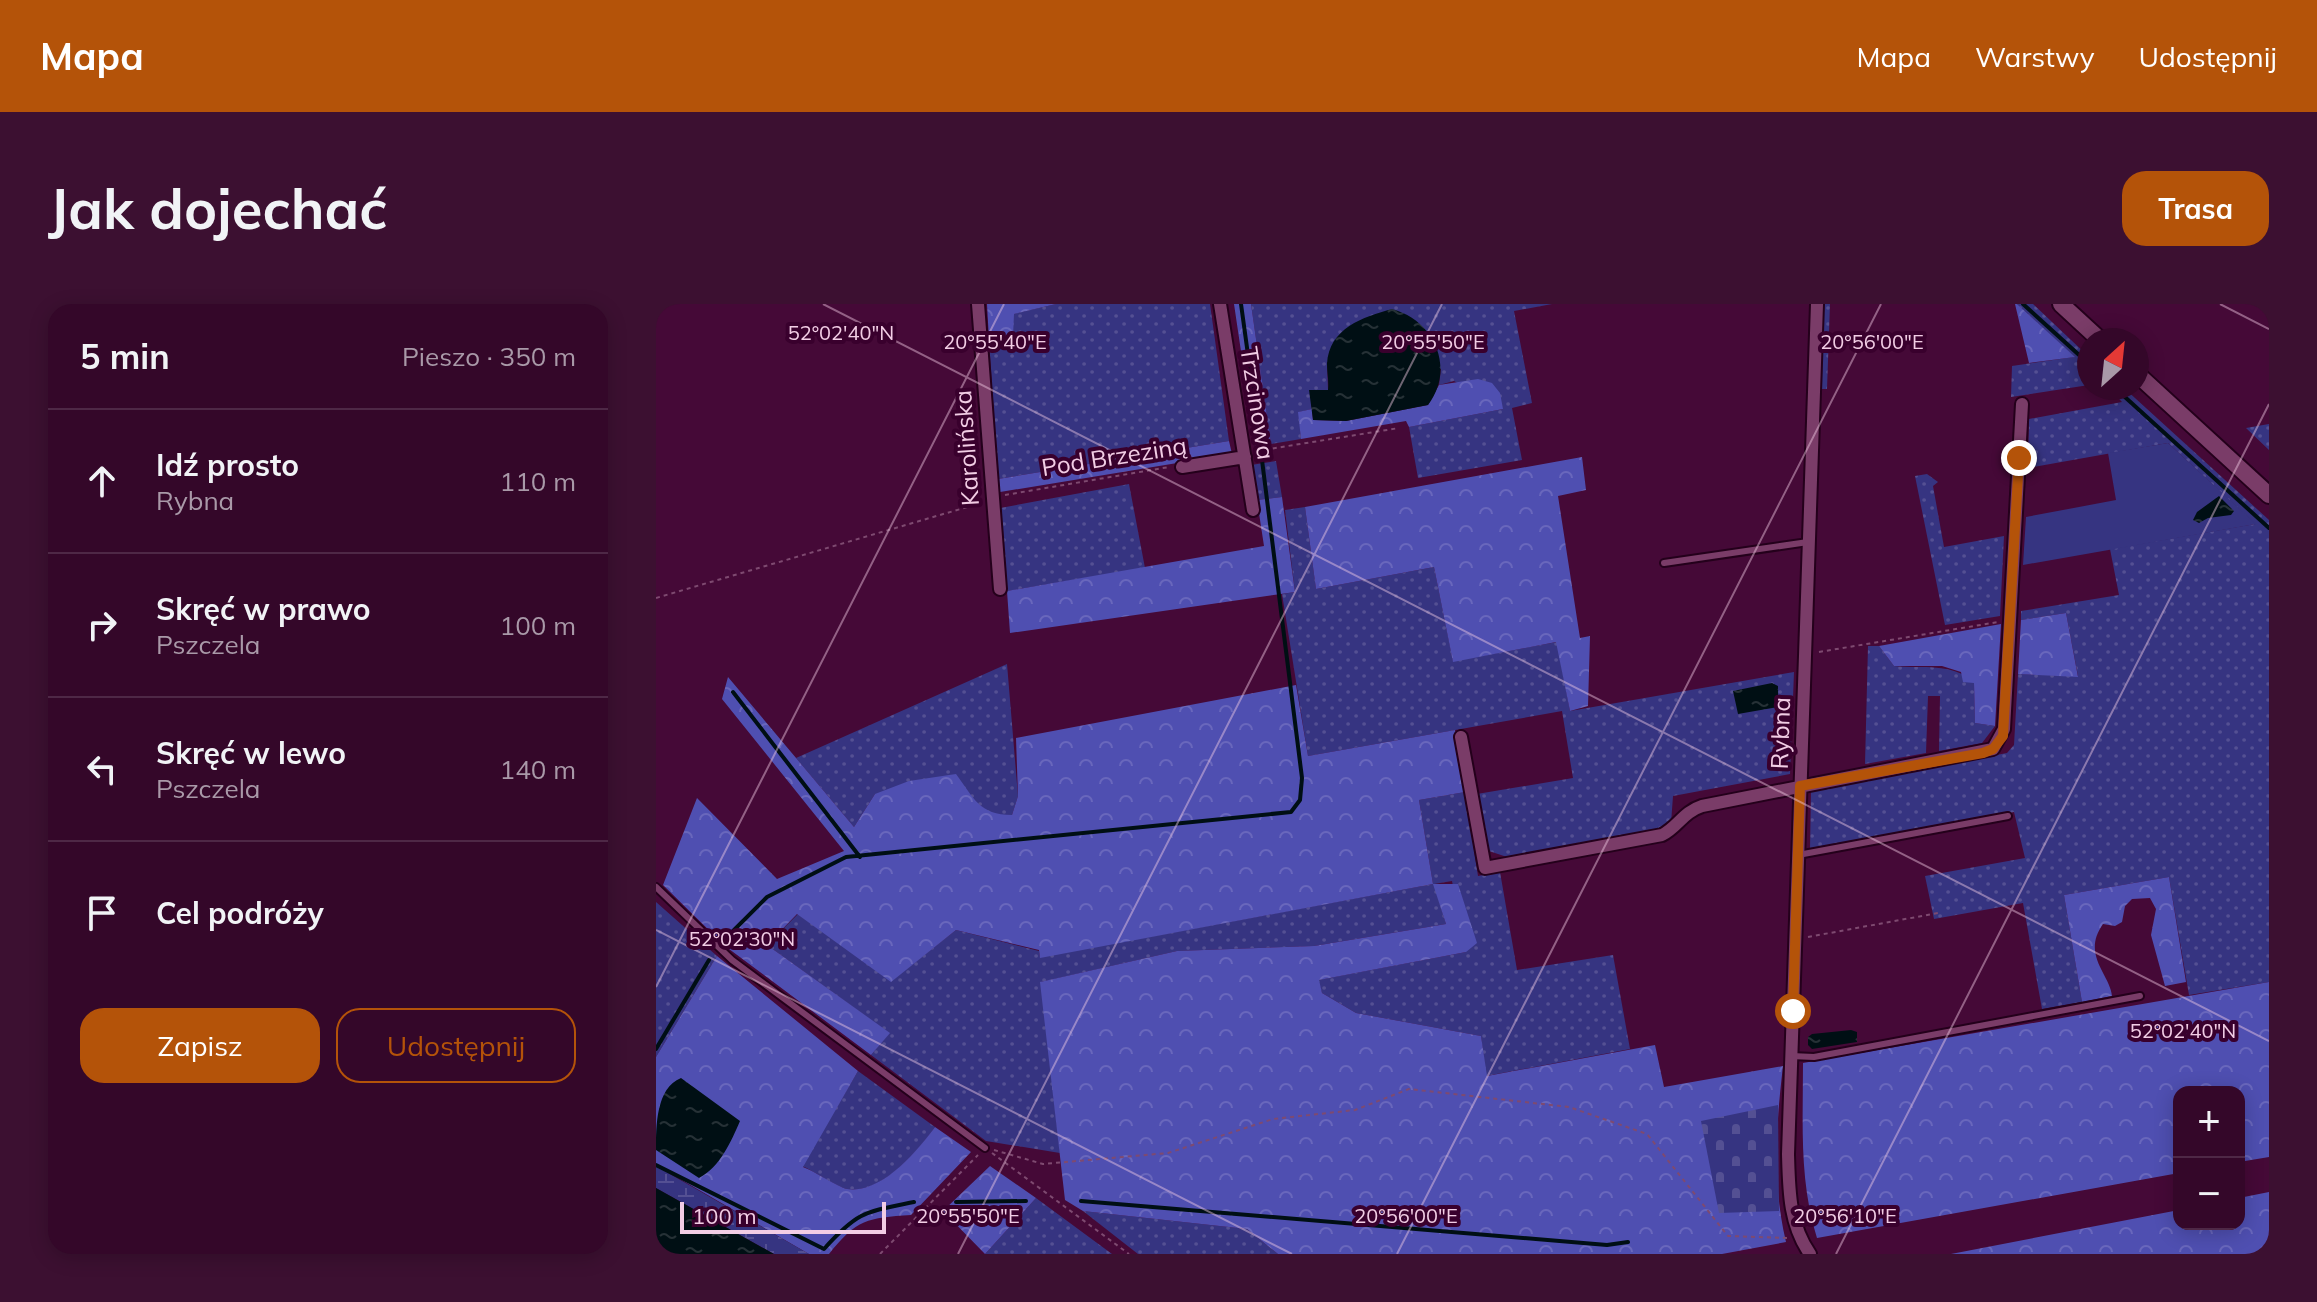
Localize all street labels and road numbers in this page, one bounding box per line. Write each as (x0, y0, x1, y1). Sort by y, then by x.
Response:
street label: Trzcinowa (1234, 344, 1282, 462)
street label: Karolińska (947, 389, 985, 507)
street label: Pod Brzeziną (1039, 430, 1189, 482)
street label: Rybna (1764, 696, 1796, 770)

